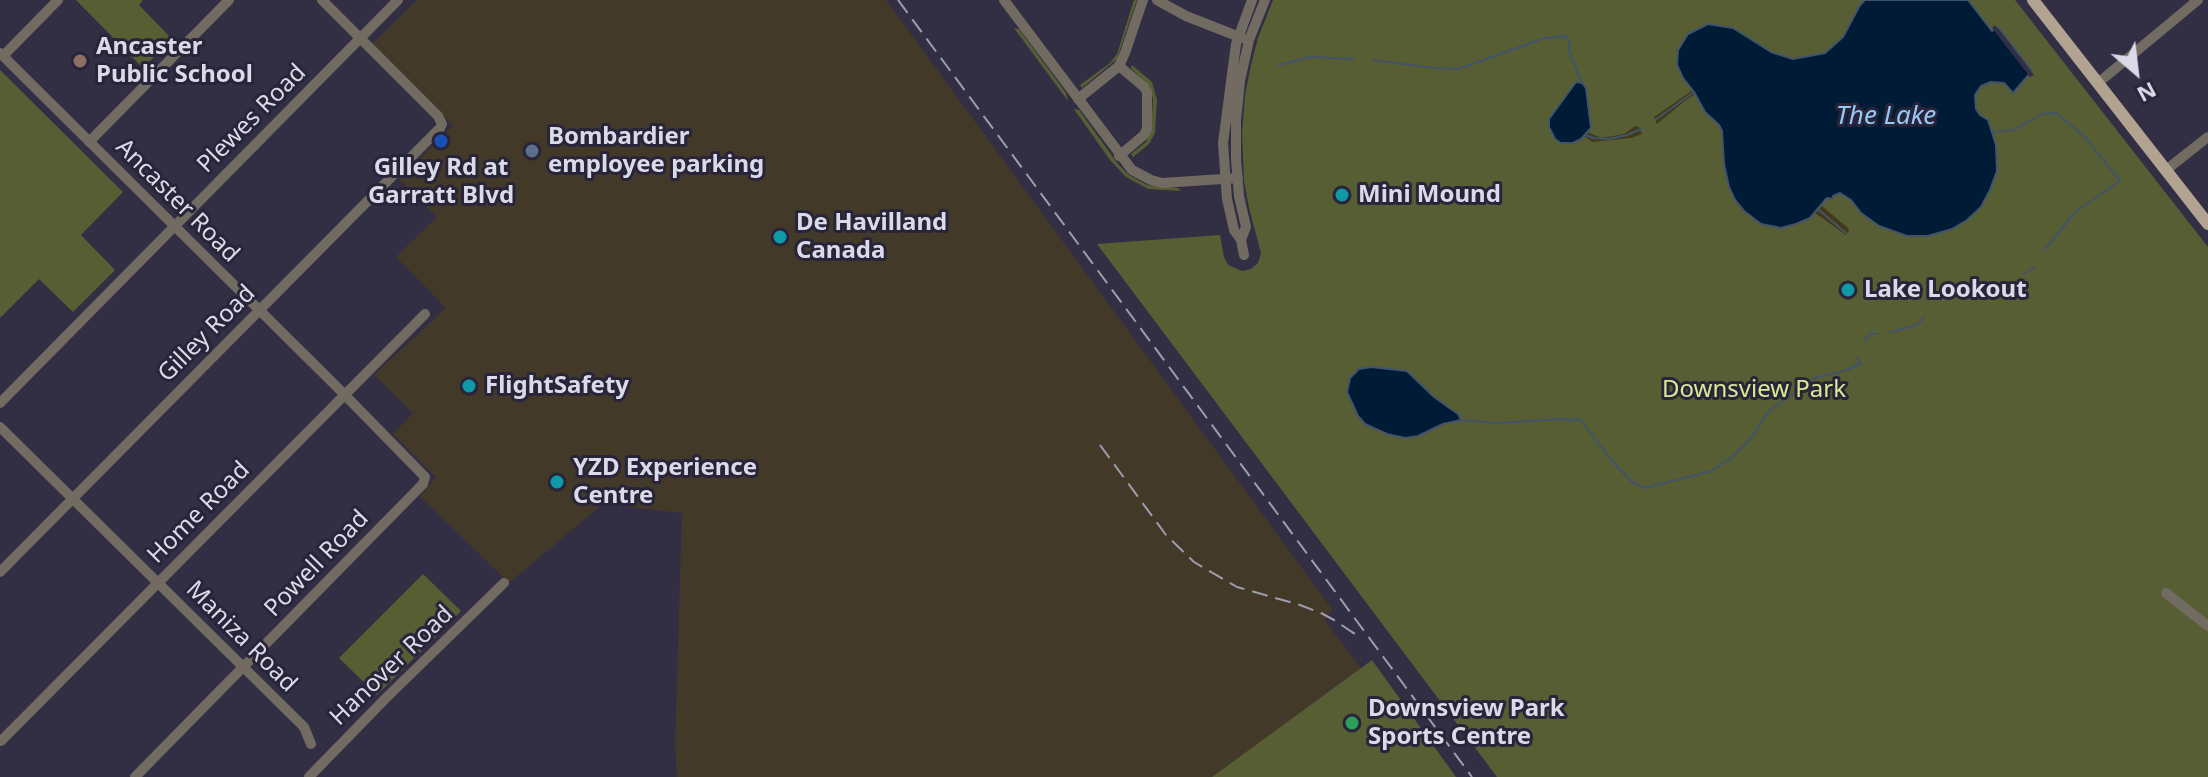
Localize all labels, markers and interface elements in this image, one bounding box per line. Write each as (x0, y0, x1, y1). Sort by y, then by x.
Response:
north arrow (2096, 32, 2176, 112)
place label: Ancaster Public School (96, 33, 253, 89)
marker: Ancaster Public School (71, 52, 89, 70)
street label: Plewes Road (192, 59, 312, 179)
text: N (2132, 76, 2162, 111)
water label: The Lake (1836, 101, 1936, 133)
place label: Bombardier employee parking (548, 123, 764, 179)
marker: Gilley Rd at Garratt Blvd (432, 132, 450, 150)
street label: Ancaster Road (109, 133, 245, 269)
marker: Bombardier employee parking (523, 142, 541, 160)
place label: Gilley Rd at Garratt Blvd (368, 154, 514, 210)
place label: Mini Mound (1358, 181, 1501, 209)
marker: Mini Mound (1333, 186, 1351, 204)
place label: De Havilland Canada (796, 209, 947, 265)
marker: De Havilland Canada (771, 228, 789, 246)
place label: Lake Lookout (1864, 276, 2027, 304)
street label: Gilley Road (153, 280, 261, 388)
marker: Lake Lookout (1839, 281, 1857, 299)
place label: FlightSafety (485, 372, 629, 400)
park label: Downsview Park (1662, 376, 1846, 404)
marker: FlightSafety (460, 377, 478, 395)
place label: YZD Experience Centre (573, 454, 757, 510)
street label: Home Road (142, 456, 256, 570)
marker: YZD Experience Centre (548, 473, 566, 491)
street label: Powell Road (259, 505, 375, 623)
street label: Maniza Road (180, 576, 302, 698)
street label: Hanover Road (325, 600, 459, 732)
place label: Downsview Park Sports Centre (1368, 695, 1565, 751)
marker: Downsview Park Sports Centre (1343, 714, 1361, 732)

